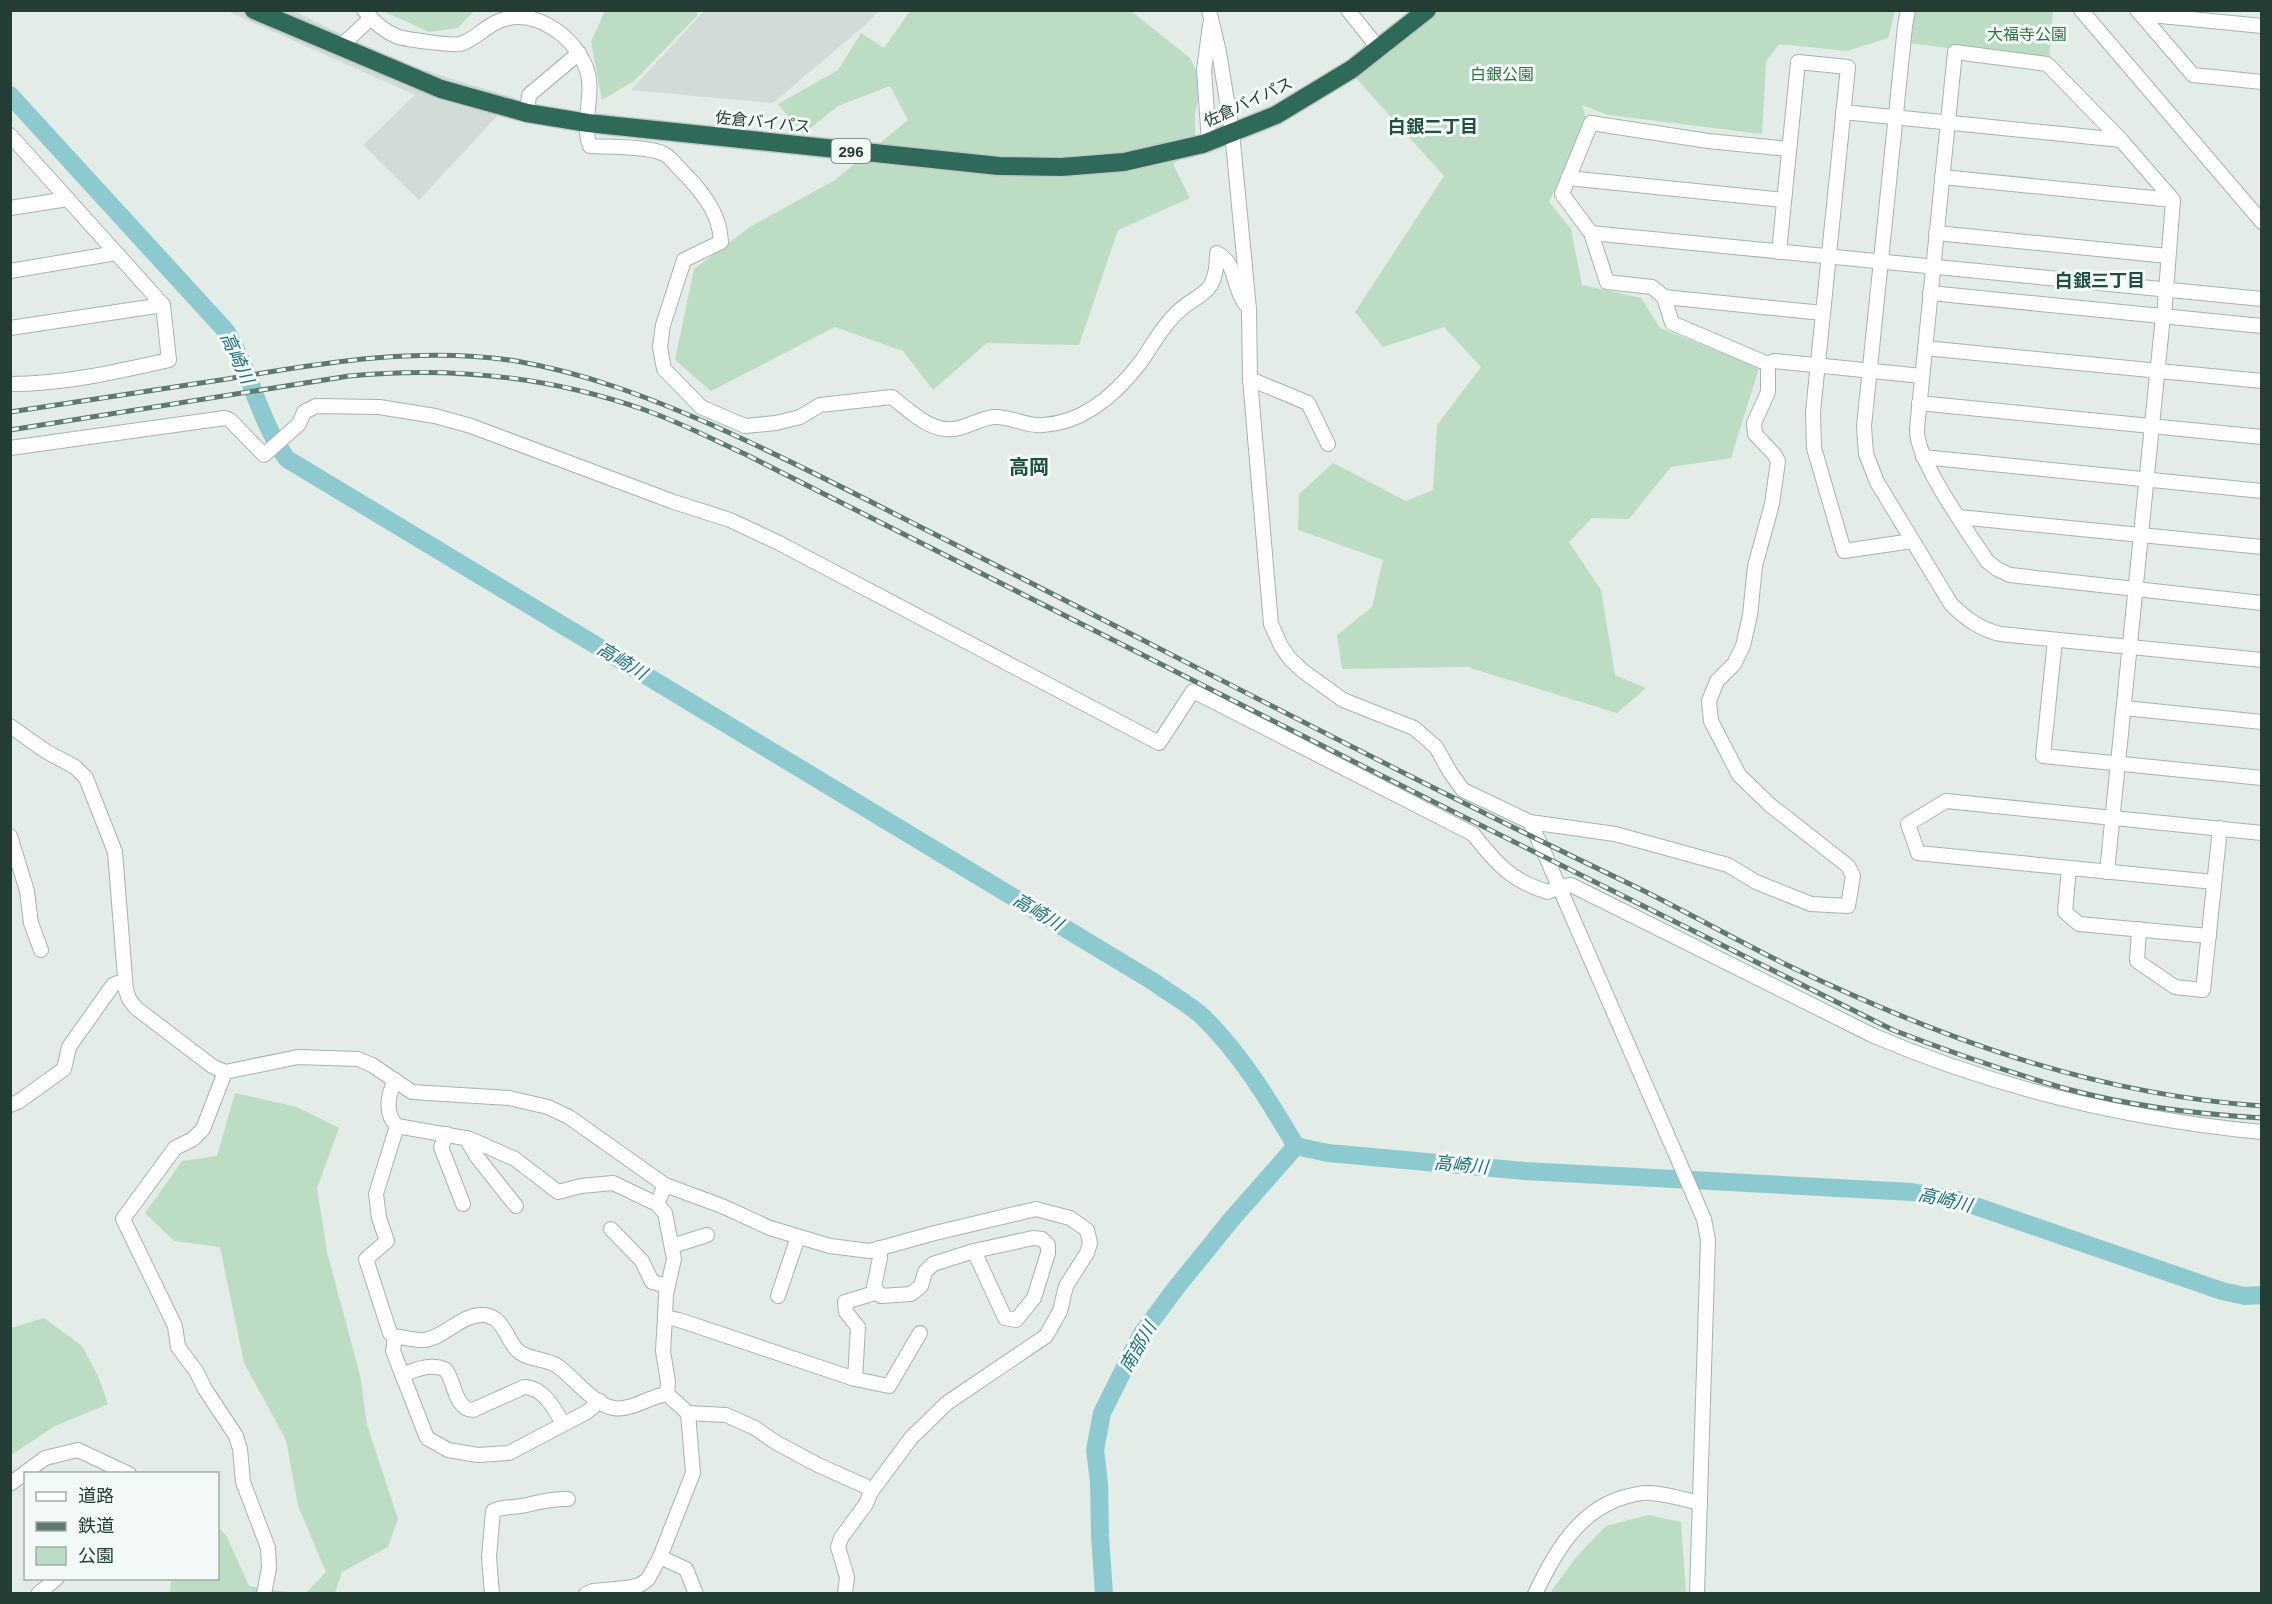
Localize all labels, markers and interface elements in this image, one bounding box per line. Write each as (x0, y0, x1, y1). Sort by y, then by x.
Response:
park label: 大福寺公園 (1987, 26, 2067, 43)
park label: 白銀公園 (1470, 66, 1534, 83)
street label: 佐倉バイパス (1201, 74, 1295, 130)
street label: 佐倉バイパス (715, 109, 811, 135)
district label: 白銀二丁目 (1388, 117, 1478, 137)
road number: 296 (832, 139, 870, 163)
district label: 白銀三丁目 (2055, 271, 2145, 291)
water label: 高崎川 (217, 329, 258, 389)
district label: 高岡 (1009, 456, 1049, 478)
water label: 高崎川 (594, 639, 652, 685)
water label: 高崎川 (1010, 890, 1068, 936)
water label: 高崎川 (1433, 1153, 1491, 1177)
water label: 高崎川 (1916, 1184, 1976, 1216)
water label: 南部川 (1116, 1317, 1161, 1375)
legend (24, 1472, 219, 1580)
text: 道路 (78, 1486, 114, 1506)
text: 鉄道 (78, 1516, 114, 1536)
text: 公園 (78, 1546, 114, 1566)

